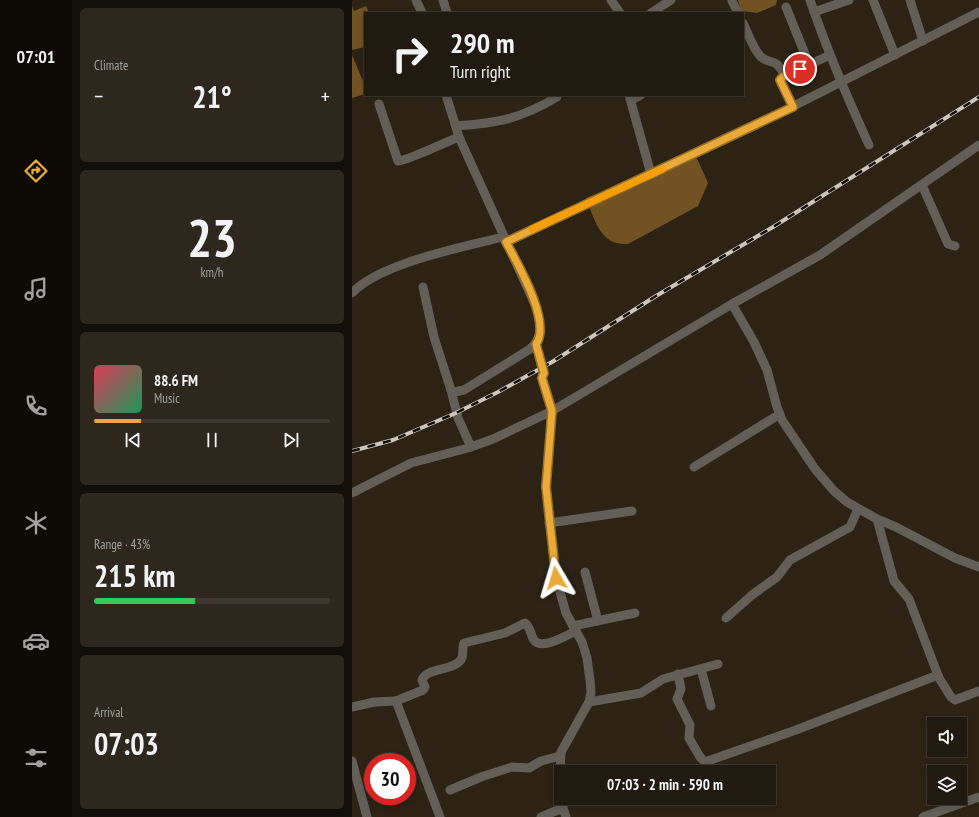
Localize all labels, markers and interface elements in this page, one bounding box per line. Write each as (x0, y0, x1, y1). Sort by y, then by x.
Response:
text: 290 m (450, 24, 514, 61)
icon: right (384, 28, 436, 80)
text: 07:01 (17, 45, 55, 68)
pin (783, 52, 817, 86)
text: Climate (94, 57, 128, 74)
icon: arrive (789, 58, 811, 80)
text: Turn right (450, 60, 510, 83)
text: 21° (192, 77, 232, 116)
text: − (94, 82, 103, 110)
text: + (321, 82, 330, 110)
icon: directions (22, 157, 50, 185)
text: 23 (187, 204, 237, 271)
text: km/h (200, 264, 224, 281)
icon: music (22, 275, 50, 303)
text: 88.6 FM (154, 371, 198, 390)
text: Music (154, 390, 180, 407)
icon: phone (22, 392, 50, 420)
icon: previous (122, 429, 144, 451)
icon: pause (201, 429, 223, 451)
icon: next (280, 429, 302, 451)
icon: climate (22, 509, 50, 537)
text: Range · 43% (94, 536, 150, 553)
text: 215 km (94, 556, 175, 595)
position arrow (535, 557, 577, 599)
icon: car (22, 627, 50, 655)
text: Arrival (94, 704, 123, 721)
map controls (927, 717, 967, 805)
button: sound (927, 717, 967, 757)
text: 07:03 (94, 724, 159, 763)
icon: filters (22, 744, 50, 772)
speed limit sign: 30 (364, 753, 416, 805)
button: layers (927, 765, 967, 805)
text: 07:03 · 2 min · 590 m (607, 775, 723, 794)

